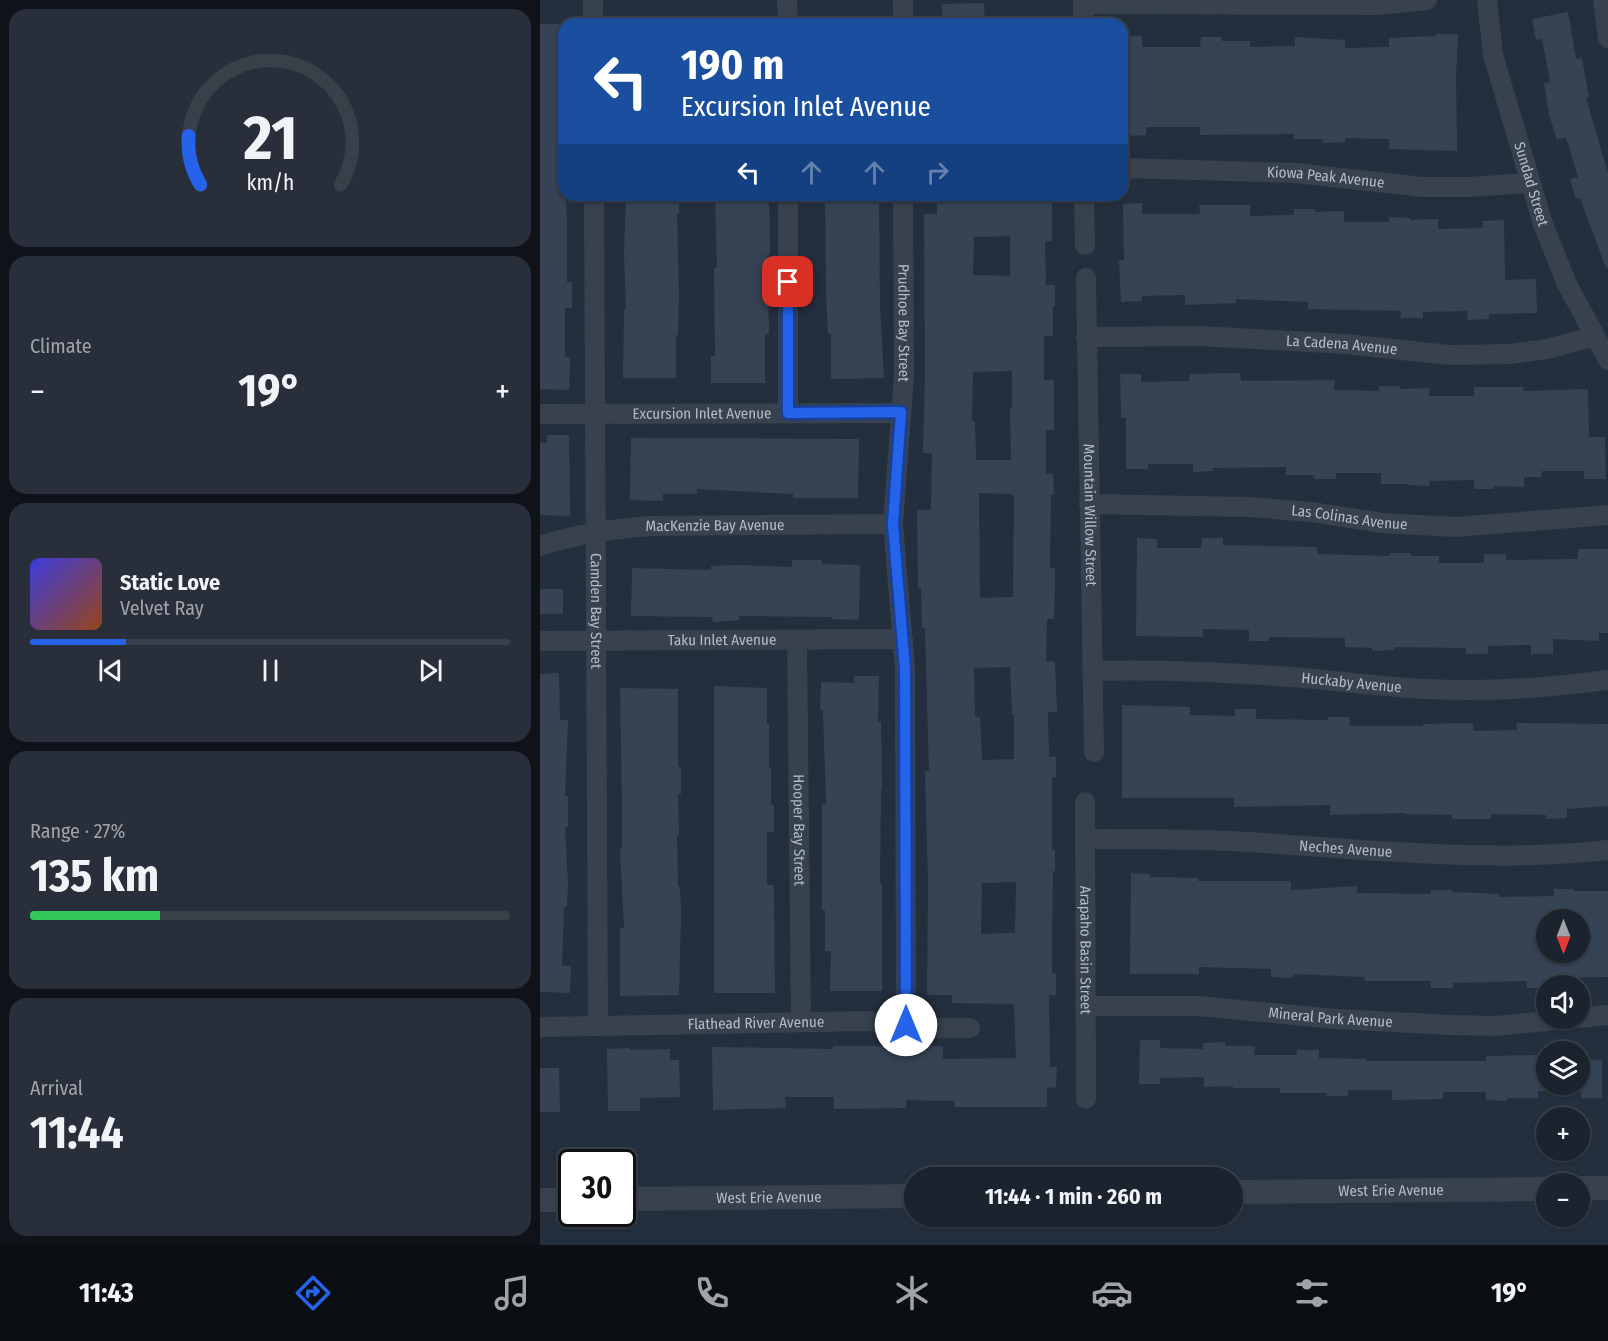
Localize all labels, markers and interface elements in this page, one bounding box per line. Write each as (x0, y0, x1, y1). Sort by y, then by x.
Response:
text: 190 m (681, 40, 784, 90)
icon: left (582, 42, 660, 120)
text: Excursion Inlet Avenue (681, 91, 931, 123)
text: 21 (242, 101, 297, 176)
street label: Sundad Street (1510, 140, 1552, 229)
icon: left (732, 156, 765, 189)
icon: ahead (795, 156, 828, 189)
icon: ahead (858, 156, 891, 189)
icon: right (921, 156, 954, 189)
street label: Kiowa Peak Avenue (1267, 163, 1385, 192)
text: km/h (246, 170, 294, 196)
pin (762, 256, 813, 307)
street label: Prudhoe Bay Street (894, 264, 913, 383)
icon: arrive (771, 265, 804, 298)
street label: La Cadena Avenue (1286, 332, 1398, 358)
text: Climate (30, 334, 92, 358)
text: 19° (238, 364, 302, 418)
text: − (30, 372, 45, 412)
text: + (495, 372, 510, 412)
street label: Excursion Inlet Avenue (633, 404, 771, 423)
street label: Mountain Willow Street (1080, 443, 1100, 587)
street label: Las Colinas Avenue (1291, 501, 1408, 533)
street label: MacKenzie Bay Avenue (645, 516, 784, 535)
street label: Camden Bay Street (587, 553, 605, 669)
text: Static Love (120, 569, 220, 596)
text: Velvet Ray (120, 596, 204, 620)
street label: Taku Inlet Avenue (668, 631, 776, 649)
icon: previous (94, 654, 127, 687)
icon: pause (254, 654, 287, 687)
icon: next (414, 654, 447, 687)
street label: Huckaby Avenue (1301, 669, 1402, 696)
street label: Hooper Bay Street (789, 774, 809, 886)
text: Range · 27% (30, 819, 126, 843)
street label: Neches Avenue (1299, 837, 1393, 861)
text: 135 km (30, 849, 159, 903)
street label: Arapaho Basin Street (1076, 886, 1095, 1014)
north arrow (1536, 909, 1590, 963)
map controls (1536, 909, 1590, 1227)
button: sound (1536, 975, 1590, 1029)
position arrow (874, 993, 938, 1057)
street label: Mineral Park Avenue (1268, 1004, 1393, 1031)
street label: Flathead River Avenue (687, 1013, 824, 1033)
button: layers (1536, 1041, 1590, 1095)
text: Arrival (30, 1076, 83, 1100)
text: 11:44 (30, 1106, 124, 1160)
button: + (1536, 1107, 1590, 1161)
speed limit sign: 30 (558, 1149, 636, 1227)
button: − (1536, 1173, 1590, 1227)
street label: West Erie Avenue (1338, 1181, 1444, 1200)
text: 11:44 · 1 min · 260 m (985, 1183, 1162, 1210)
street label: West Erie Avenue (716, 1188, 822, 1207)
icon: directions (292, 1272, 334, 1314)
icon: music (491, 1272, 533, 1314)
icon: phone (691, 1272, 733, 1314)
icon: climate (891, 1272, 933, 1314)
icon: car (1091, 1272, 1133, 1314)
icon: filters (1291, 1272, 1333, 1314)
text: 11:43 (79, 1277, 134, 1309)
text: 19° (1491, 1277, 1529, 1309)

